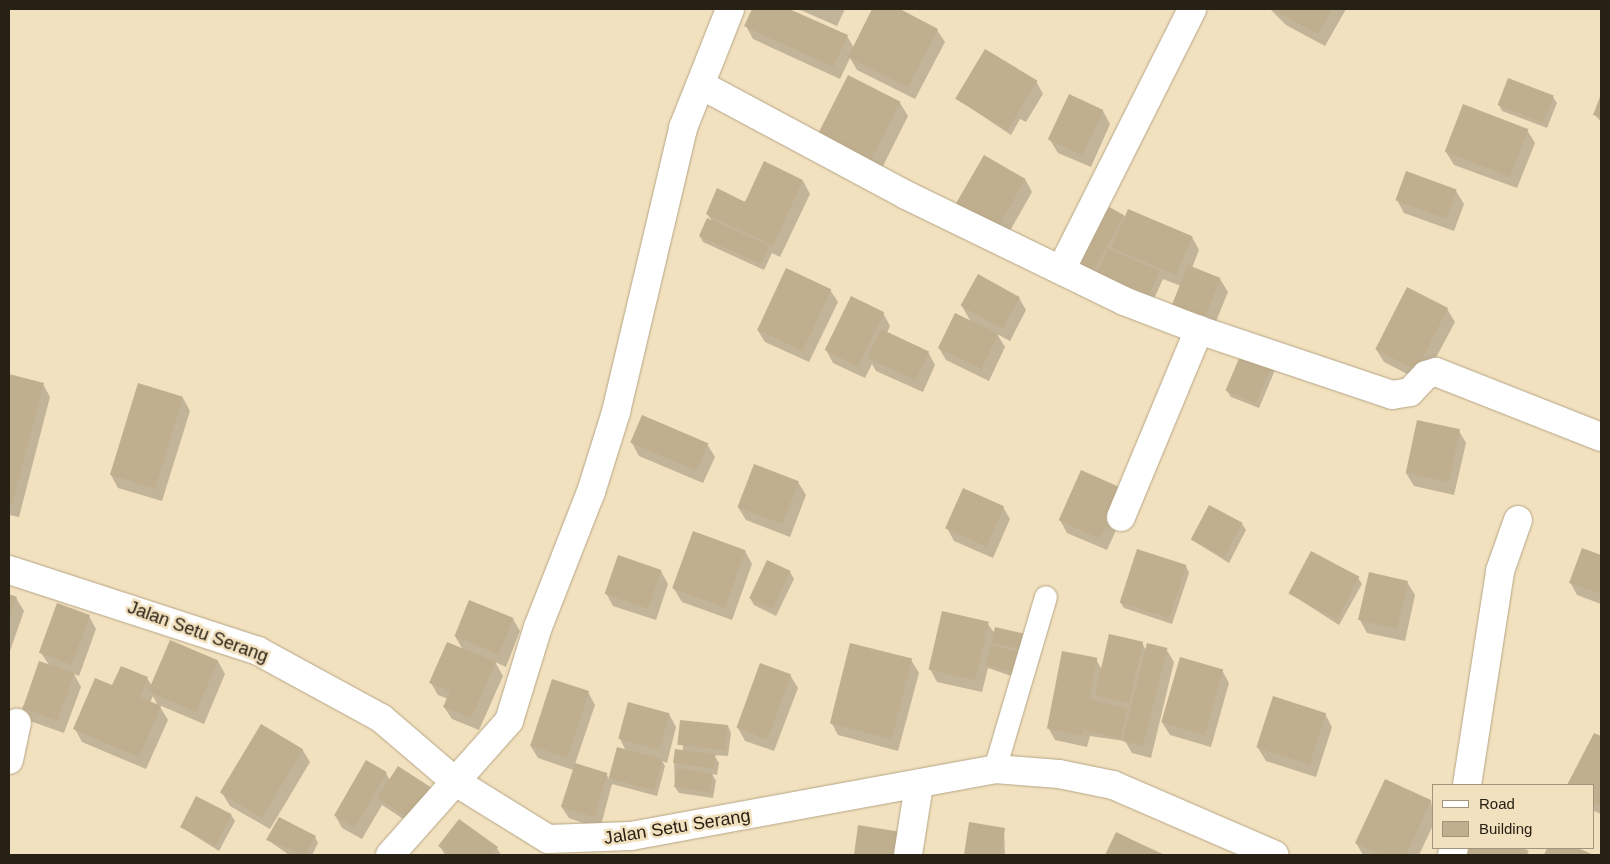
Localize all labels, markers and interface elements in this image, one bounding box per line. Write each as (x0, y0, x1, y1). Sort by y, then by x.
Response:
street label: Jalan Setu Serang (125, 597, 271, 667)
legend (1432, 784, 1595, 849)
text: Road (1479, 795, 1515, 812)
street label: Jalan Setu Serang (602, 805, 752, 849)
text: Building (1479, 820, 1532, 837)

